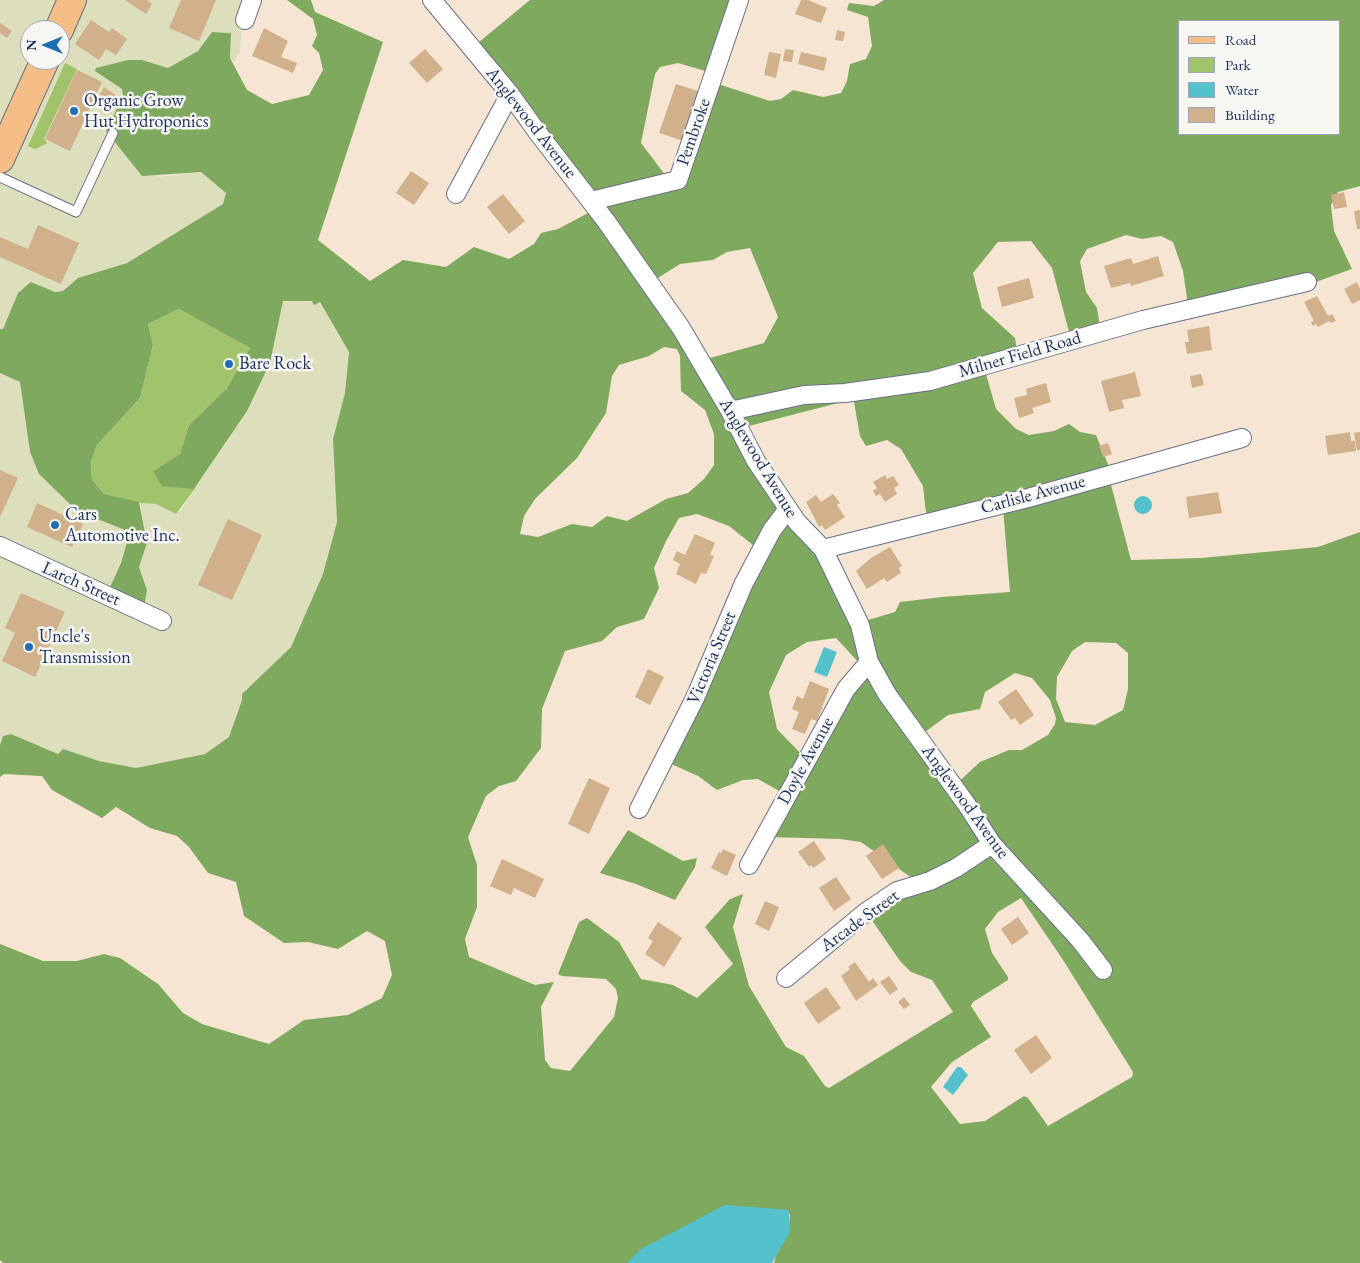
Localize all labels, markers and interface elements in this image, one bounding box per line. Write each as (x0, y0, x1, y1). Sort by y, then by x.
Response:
north arrow (20, 20, 70, 70)
legend (1178, 20, 1340, 135)
text: Road (1225, 30, 1256, 49)
text: N (22, 39, 40, 51)
text: Park (1225, 55, 1251, 74)
street label: Anglewood Avenue (481, 63, 581, 183)
text: Water (1225, 80, 1259, 99)
place label: Organic Grow Hut Hydroponics (84, 90, 209, 132)
street label: Pembroke (672, 96, 716, 168)
marker: Organic Grow Hut Hydroponics (68, 105, 80, 117)
text: Building (1225, 105, 1275, 124)
street label: Milner Field Road (956, 327, 1084, 383)
place label: Bare Rock (239, 353, 311, 375)
marker: Bare Rock (223, 358, 235, 370)
street label: Anglewood Avenue (714, 394, 802, 522)
street label: Carlisle Avenue (978, 471, 1088, 519)
place label: Cars Automotive Inc. (65, 504, 180, 546)
marker: Cars Automotive Inc. (49, 519, 61, 531)
street label: Larch Street (38, 557, 124, 611)
street label: Victoria Street (683, 608, 741, 708)
place label: Uncle's Transmission (39, 626, 131, 669)
marker: Uncle's Transmission (23, 641, 35, 653)
street label: Doyle Avenue (773, 714, 839, 808)
street label: Anglewood Avenue (917, 741, 1013, 863)
street label: Arcade Street (816, 885, 904, 957)

